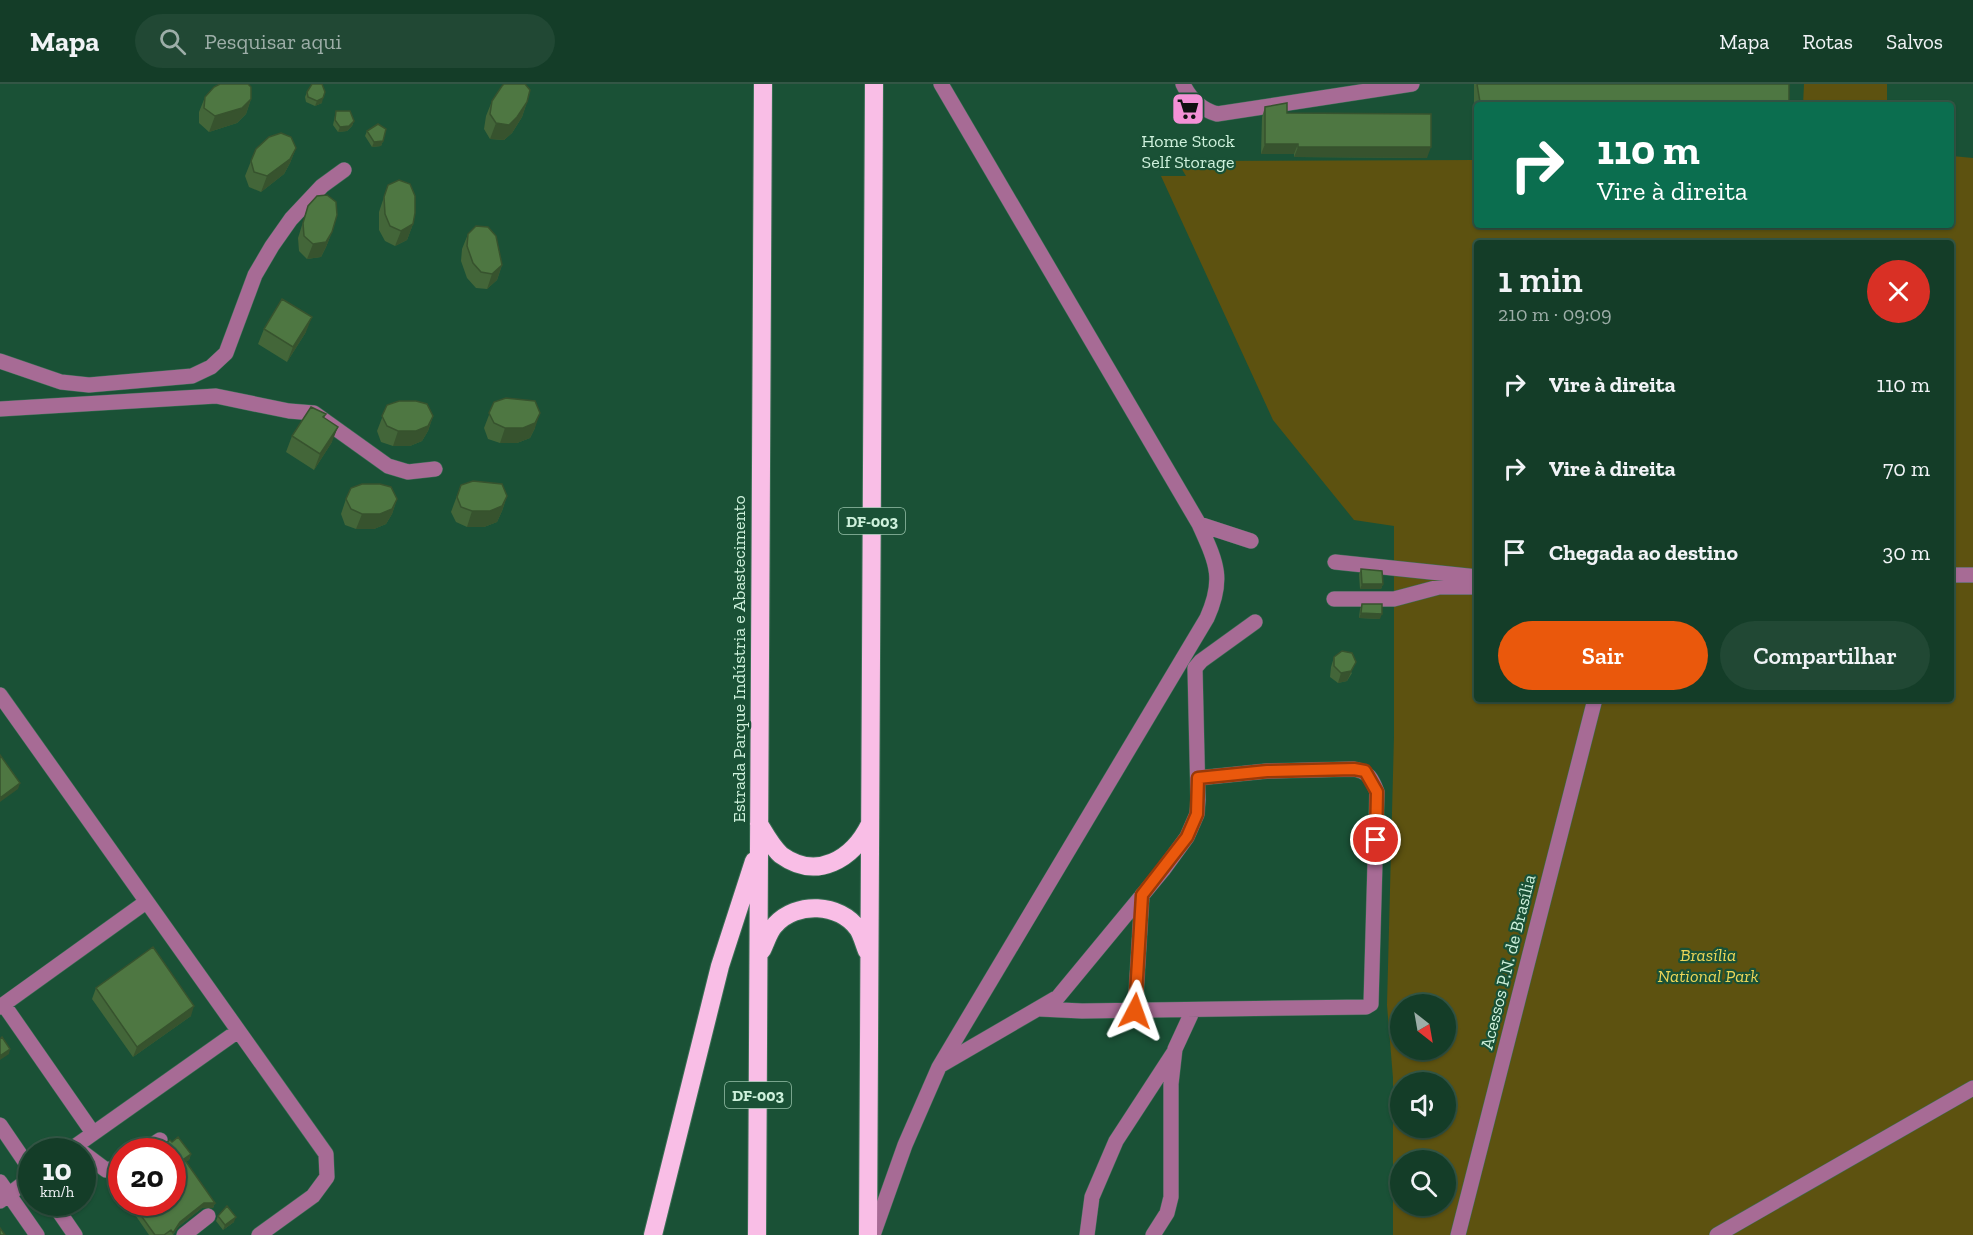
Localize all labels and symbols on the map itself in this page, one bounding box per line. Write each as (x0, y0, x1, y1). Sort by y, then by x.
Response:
supermarket icon: Home Stock Self Storage (1170, 91, 1206, 127)
place label: Home Stock Self Storage (1141, 130, 1235, 173)
street label: Estrada Parque Indústria e Abastecimento (728, 495, 750, 823)
road number: DF-003 (839, 508, 905, 534)
pin (1350, 814, 1401, 865)
street label: Acessos P.N. de Brasília (1476, 872, 1540, 1052)
park label: Brasília National Park (1658, 944, 1758, 987)
position arrow (1103, 979, 1167, 1043)
north arrow (1390, 994, 1456, 1060)
road number: DF-003 (725, 1082, 791, 1108)
speed limit sign: 20 (108, 1138, 186, 1216)

